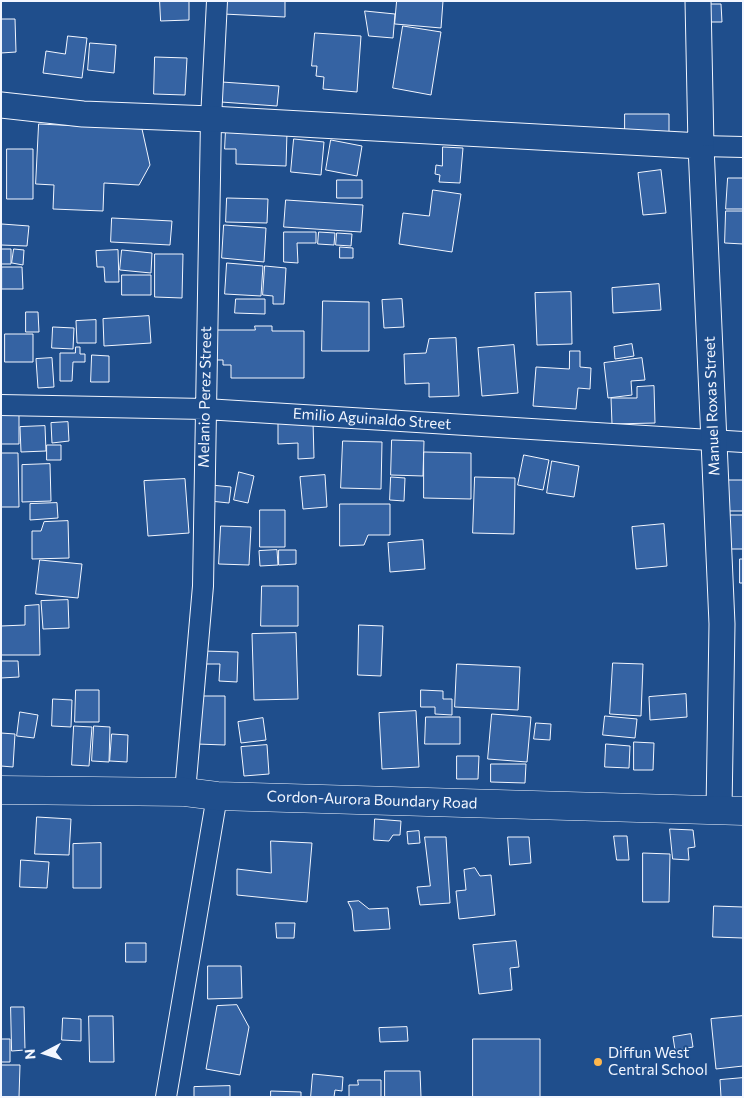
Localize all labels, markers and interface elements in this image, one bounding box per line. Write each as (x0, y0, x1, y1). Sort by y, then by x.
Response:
street label: Melanio Perez Street (195, 326, 215, 468)
street label: Manuel Roxas Street (701, 336, 723, 476)
street label: Emilio Aguinaldo Street (292, 404, 452, 434)
street label: Cordon-Aurora Boundary Road (266, 787, 478, 813)
north arrow (20, 1028, 70, 1078)
place label: Diffun West Central School (608, 1044, 708, 1079)
text: N (21, 1048, 38, 1060)
marker: Diffun West Central School (592, 1056, 604, 1068)

